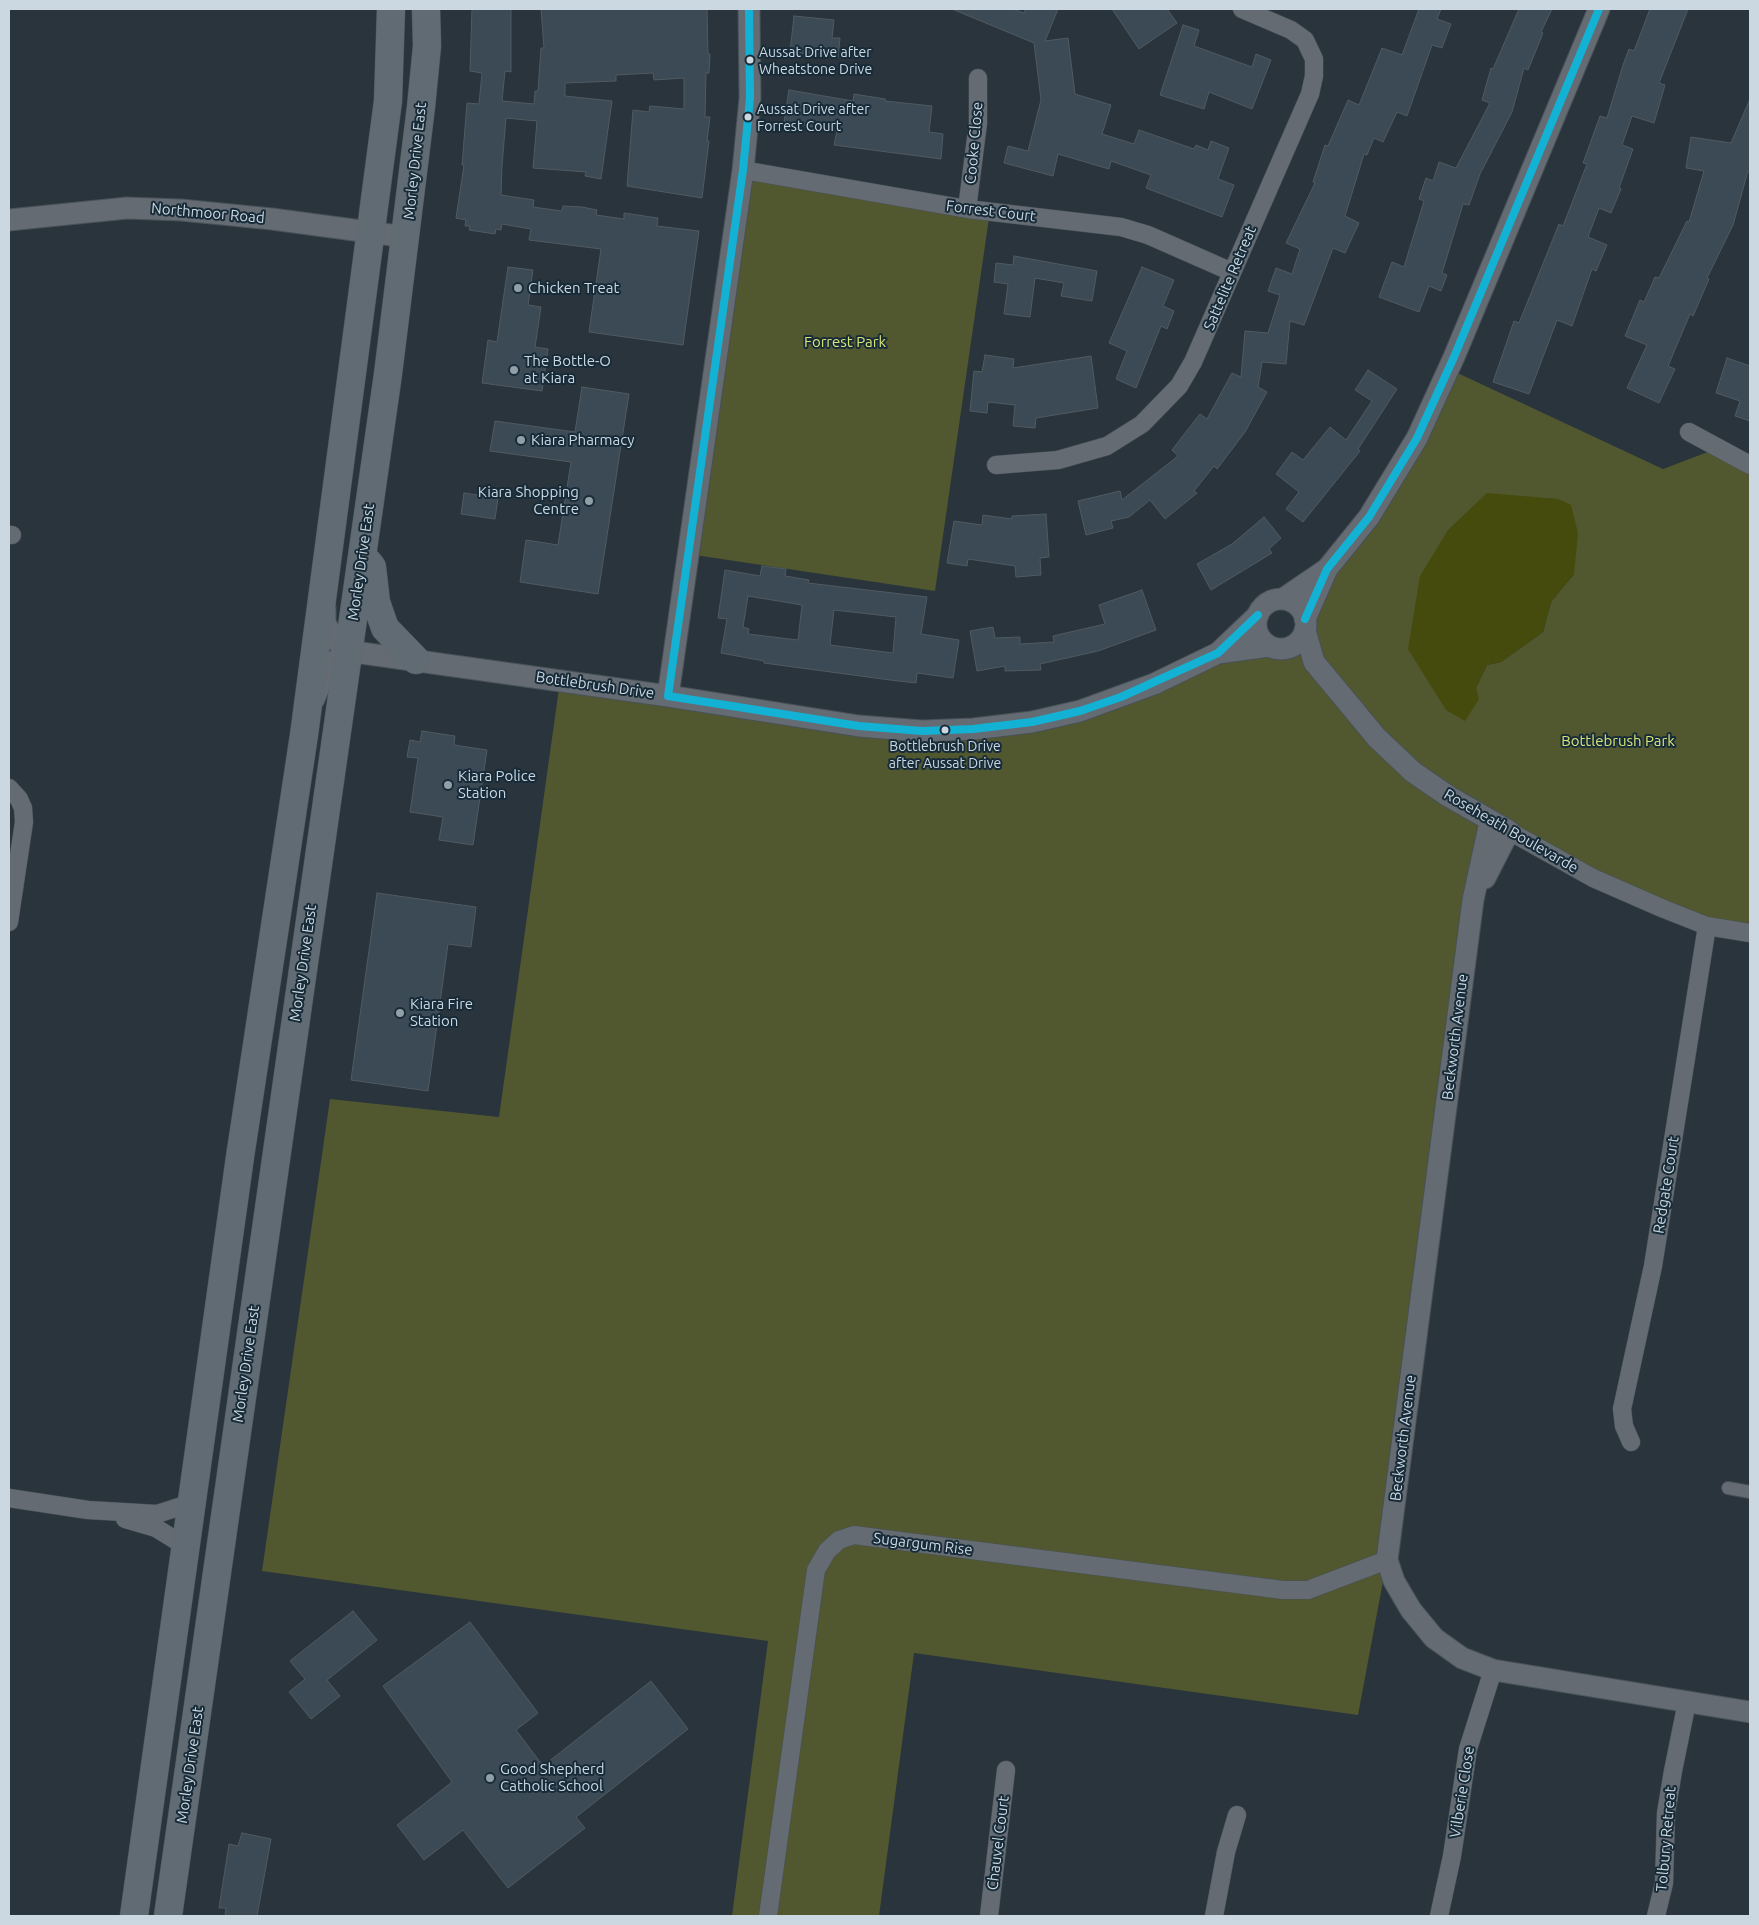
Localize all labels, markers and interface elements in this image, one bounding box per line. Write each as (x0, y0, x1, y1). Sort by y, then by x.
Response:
place label: Aussat Drive after Wheatstone Drive (759, 44, 872, 76)
marker: Aussat Drive after Wheatstone Drive (745, 55, 755, 65)
street label: Morley Drive East (400, 101, 430, 221)
place label: Aussat Drive after Forrest Court (757, 101, 869, 134)
street label: Cooke Close (961, 101, 987, 185)
marker: Aussat Drive after Forrest Court (743, 112, 753, 122)
street label: Forrest Court (945, 197, 1037, 225)
street label: Northmoor Road (151, 199, 265, 227)
street label: Sattelite Retreat (1200, 223, 1260, 333)
place label: Chicken Treat (528, 279, 619, 297)
marker: Chicken Treat (512, 282, 524, 294)
park label: Forrest Park (804, 333, 886, 351)
place label: The Bottle-O at Kiara (524, 352, 611, 387)
marker: The Bottle-O at Kiara (508, 364, 520, 376)
place label: Kiara Pharmacy (531, 431, 635, 449)
marker: Kiara Pharmacy (515, 434, 527, 446)
place label: Kiara Shopping Centre (478, 483, 579, 518)
marker: Kiara Shopping Centre (583, 495, 595, 507)
street label: Morley Drive East (344, 502, 378, 622)
street label: Bottlebrush Drive (535, 668, 655, 702)
marker: Bottlebrush Drive after Aussat Drive (940, 725, 950, 735)
park label: Bottlebrush Park (1561, 732, 1675, 750)
place label: Bottlebrush Drive after Aussat Drive (889, 738, 1001, 770)
place label: Kiara Police Station (458, 767, 536, 802)
marker: Kiara Police Station (442, 779, 454, 791)
street label: Roseheath Boulevarde (1441, 785, 1581, 877)
street label: Morley Drive East (286, 903, 320, 1023)
street label: Beckworth Avenue (1438, 973, 1472, 1101)
place label: Kiara Fire Station (410, 995, 473, 1030)
marker: Kiara Fire Station (394, 1007, 406, 1019)
street label: Redgate Court (1649, 1135, 1683, 1235)
street label: Morley Drive East (229, 1304, 263, 1424)
street label: Beckworth Avenue (1386, 1374, 1420, 1502)
street label: Sugargum Rise (872, 1529, 974, 1559)
street label: Morley Drive East (173, 1705, 207, 1825)
street label: Vilberie Close (1446, 1745, 1478, 1839)
place label: Good Shepherd Catholic School (500, 1760, 604, 1795)
marker: Good Shepherd Catholic School (484, 1772, 496, 1784)
street label: Tolbury Retreat (1652, 1786, 1680, 1892)
street label: Chauvel Court (983, 1795, 1013, 1891)

